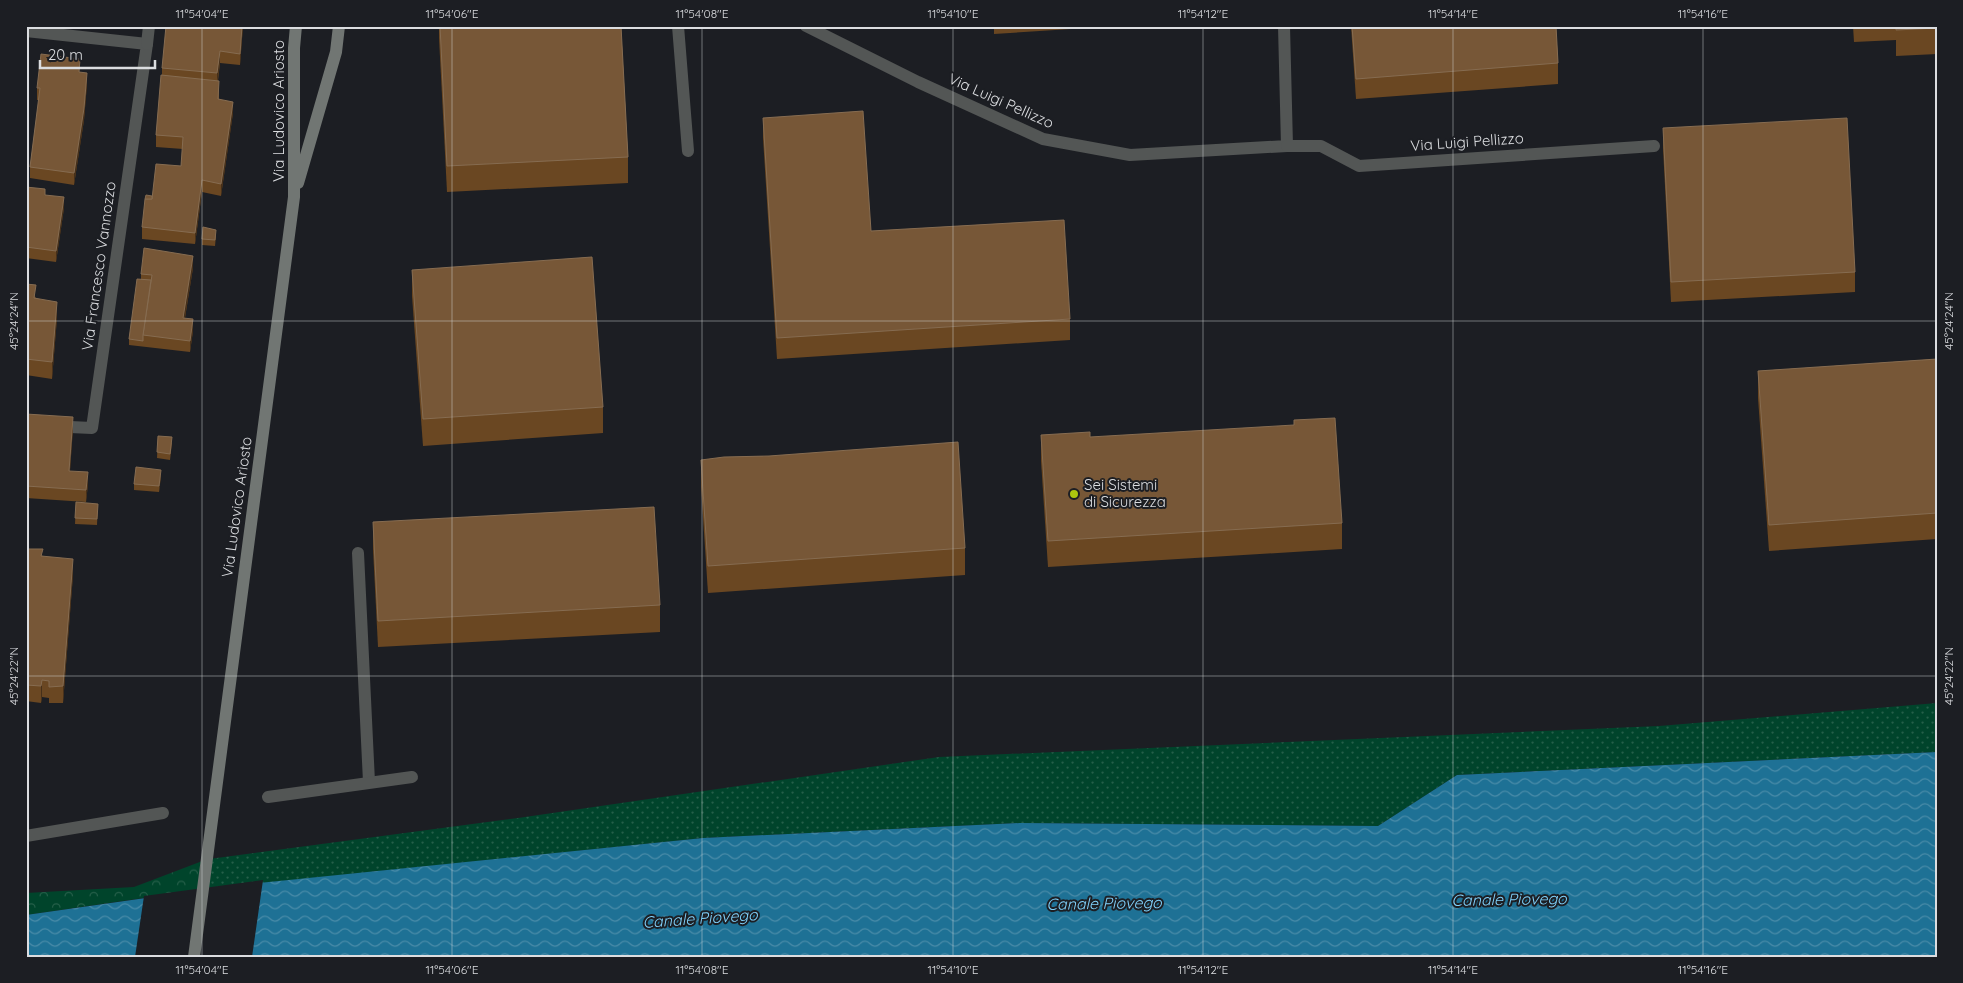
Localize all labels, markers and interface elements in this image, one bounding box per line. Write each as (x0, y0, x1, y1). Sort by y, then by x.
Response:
text: 11°54'04"E (176, 6, 229, 21)
text: 11°54'06"E (425, 6, 479, 21)
text: 11°54'08"E (675, 6, 729, 21)
text: 11°54'10"E (927, 6, 979, 21)
text: 11°54'12"E (1178, 6, 1228, 21)
text: 11°54'14"E (1428, 6, 1478, 21)
text: 11°54'16"E (1678, 6, 1728, 21)
scale bar (40, 38, 155, 70)
street label: Via Ludovico Ariosto (269, 40, 288, 182)
text: 20 m (48, 45, 83, 64)
street label: Via Luigi Pellizzo (946, 69, 1057, 132)
street label: Via Luigi Pellizzo (1410, 128, 1524, 155)
street label: Via Francesco Vannozzo (77, 180, 120, 352)
text: 45°24'24"N (6, 292, 21, 350)
text: 45°24'24"N (1941, 292, 1956, 350)
street label: Via Ludovico Ariosto (217, 435, 256, 579)
place label: Sei Sistemi di Sicurezza (1084, 475, 1166, 511)
marker: Sei Sistemi di Sicurezza (1068, 488, 1080, 500)
text: 45°24'22"N (6, 647, 21, 705)
text: 45°24'22"N (1941, 647, 1956, 705)
water label: Canale Piovego (1451, 888, 1568, 910)
water label: Canale Piovego (1046, 892, 1163, 914)
water label: Canale Piovego (642, 904, 760, 932)
text: 11°54'04"E (176, 962, 229, 977)
text: 11°54'06"E (425, 962, 479, 977)
text: 11°54'08"E (675, 962, 729, 977)
text: 11°54'10"E (927, 962, 979, 977)
text: 11°54'12"E (1178, 962, 1228, 977)
text: 11°54'14"E (1428, 962, 1478, 977)
text: 11°54'16"E (1678, 962, 1728, 977)

